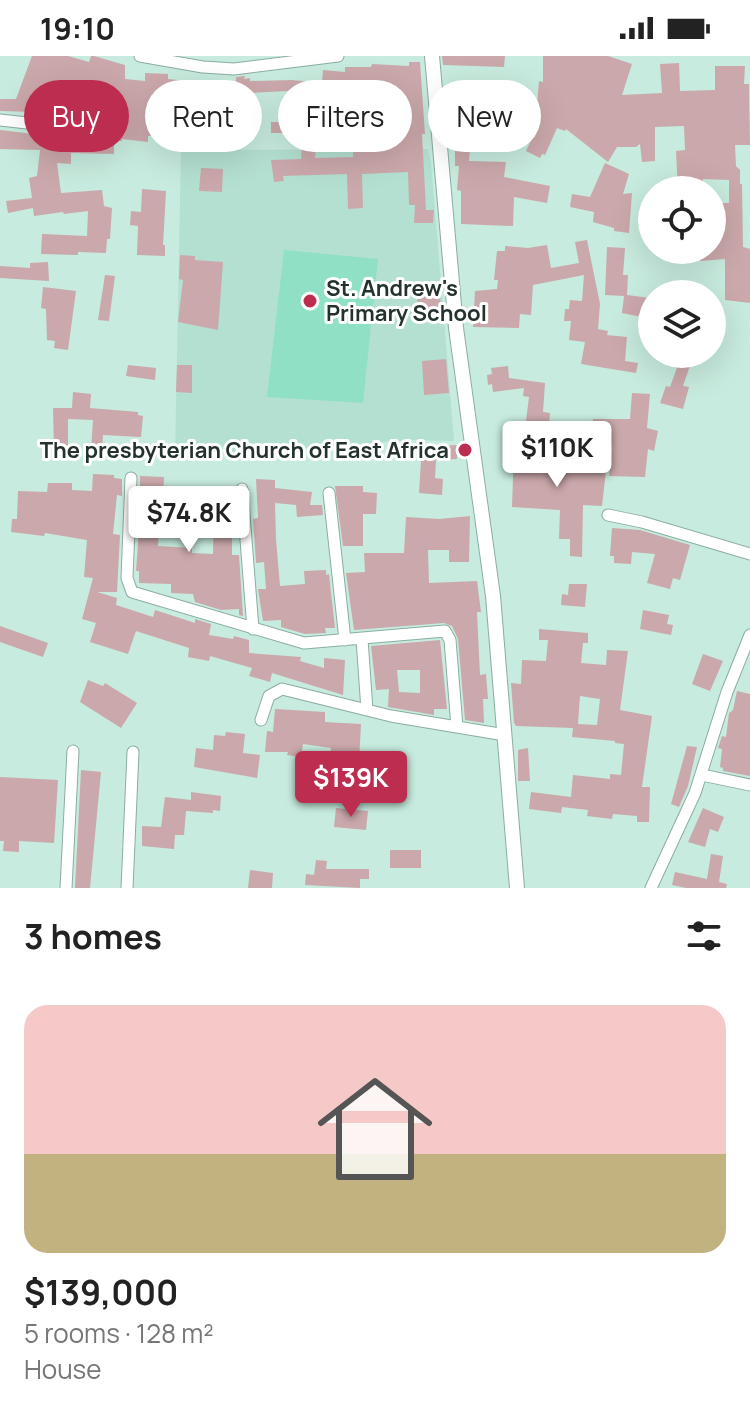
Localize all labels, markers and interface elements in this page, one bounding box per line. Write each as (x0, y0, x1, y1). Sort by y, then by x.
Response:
text: 19:10 (40, 8, 115, 49)
chip: Buy (24, 80, 129, 152)
chip: Rent (145, 80, 262, 152)
chip: Filters (278, 80, 412, 152)
chip: New (428, 80, 541, 152)
map controls (638, 176, 726, 368)
button: locate (638, 176, 726, 264)
place label: St. Andrew's Primary School (326, 273, 487, 328)
button: layers (638, 280, 726, 368)
marker: St. Andrew's Primary School (301, 292, 319, 310)
pin: $110K (501, 421, 613, 489)
text: $110K (520, 429, 594, 465)
place label: The presbyterian Church of East Africa (40, 435, 449, 465)
marker: The presbyterian Church of East Africa (456, 441, 474, 459)
pin: $74.8K (124, 486, 254, 554)
text: $74.8K (146, 494, 232, 530)
pin: $139K (295, 751, 407, 819)
text: $139K (313, 759, 389, 795)
text: 3 homes (24, 913, 162, 959)
icon: filters (682, 914, 726, 958)
icon: home (303, 1057, 447, 1201)
text: $139,000 (24, 1269, 178, 1315)
text: 5 rooms · 128 m² (24, 1315, 214, 1351)
text: House (24, 1351, 101, 1387)

